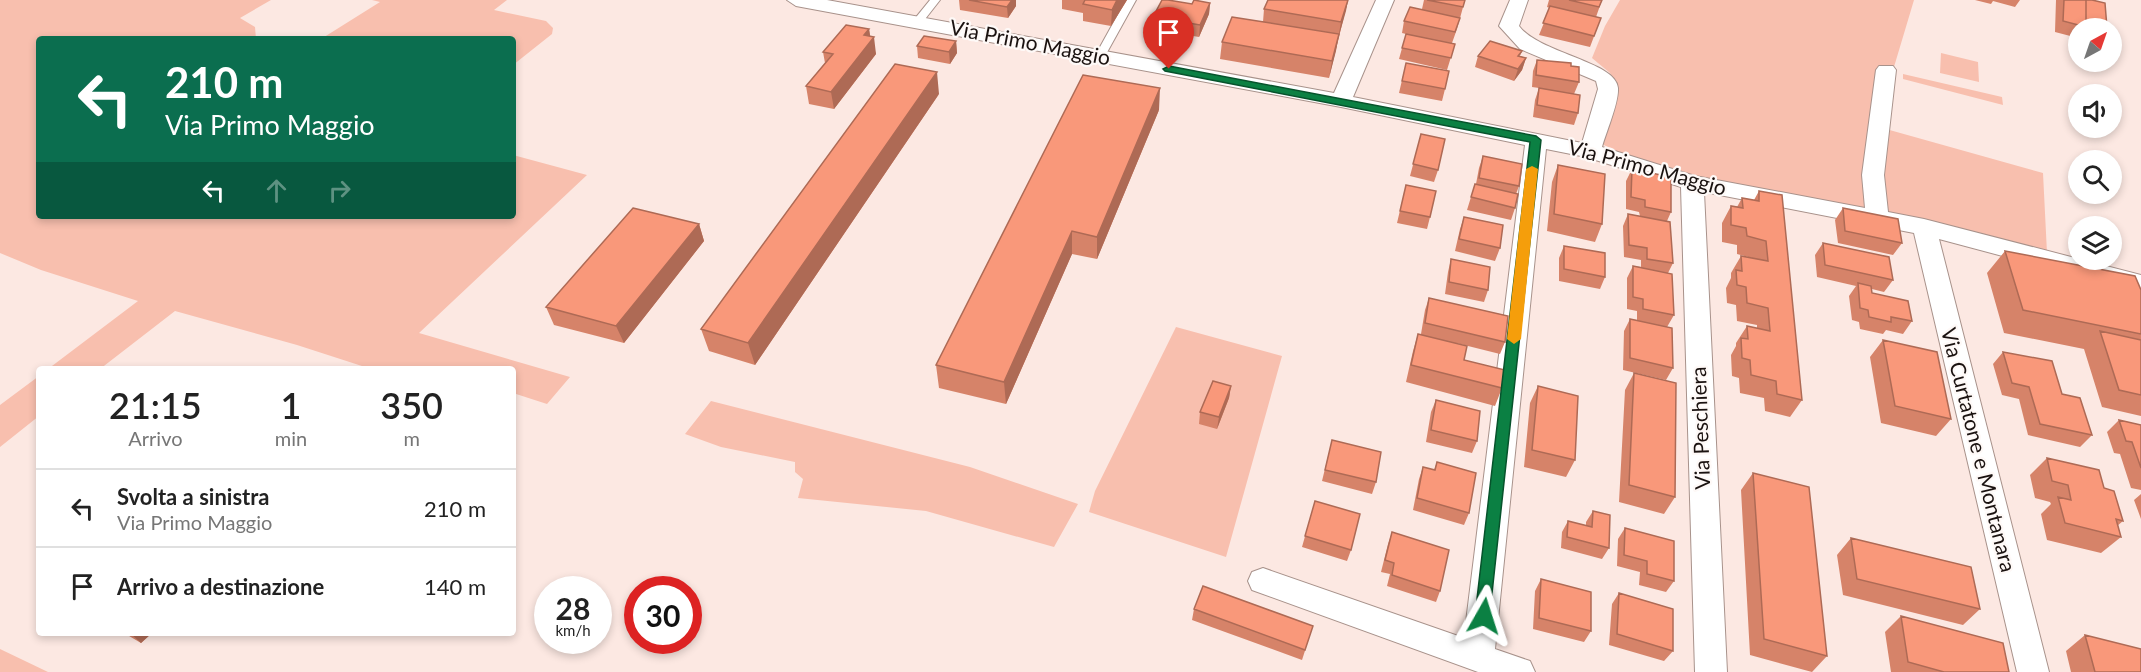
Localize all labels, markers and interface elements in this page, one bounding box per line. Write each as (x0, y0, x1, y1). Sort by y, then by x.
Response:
pin (1143, 7, 1194, 69)
street label: Via Primo Maggio (948, 14, 1113, 69)
icon: arrive (1152, 16, 1185, 49)
north arrow (2068, 18, 2122, 72)
map controls (2068, 18, 2122, 270)
text: 210 m (165, 57, 283, 107)
icon: left (66, 60, 144, 138)
button: sound (2068, 84, 2122, 138)
text: Via Primo Maggio (165, 108, 375, 141)
street label: Via Primo Maggio (1565, 133, 1729, 200)
button: search (2068, 150, 2122, 204)
icon: left (197, 174, 230, 207)
icon: ahead (260, 174, 293, 207)
icon: right (323, 174, 356, 207)
button: layers (2068, 216, 2122, 270)
street label: Via Curtatone e Montanara (1937, 325, 2022, 574)
street label: Via Peschiera (1685, 366, 1714, 490)
text: 21:15 (109, 383, 202, 427)
text: 1 (281, 383, 301, 427)
text: 350 (380, 383, 443, 427)
text: Arrivo (128, 426, 183, 450)
text: min (275, 426, 307, 450)
text: m (403, 426, 420, 450)
text: Svolta a sinistra (117, 483, 269, 510)
icon: left (66, 492, 99, 525)
text: 210 m (424, 495, 486, 522)
text: Via Primo Maggio (117, 510, 272, 534)
icon: arrive (66, 570, 99, 603)
text: Arrivo a destinazione (117, 573, 324, 600)
text: 140 m (424, 573, 486, 600)
speed limit sign: 30 (624, 576, 702, 654)
position arrow (1452, 584, 1516, 648)
text: 28 (556, 590, 590, 626)
text: km/h (555, 621, 591, 639)

